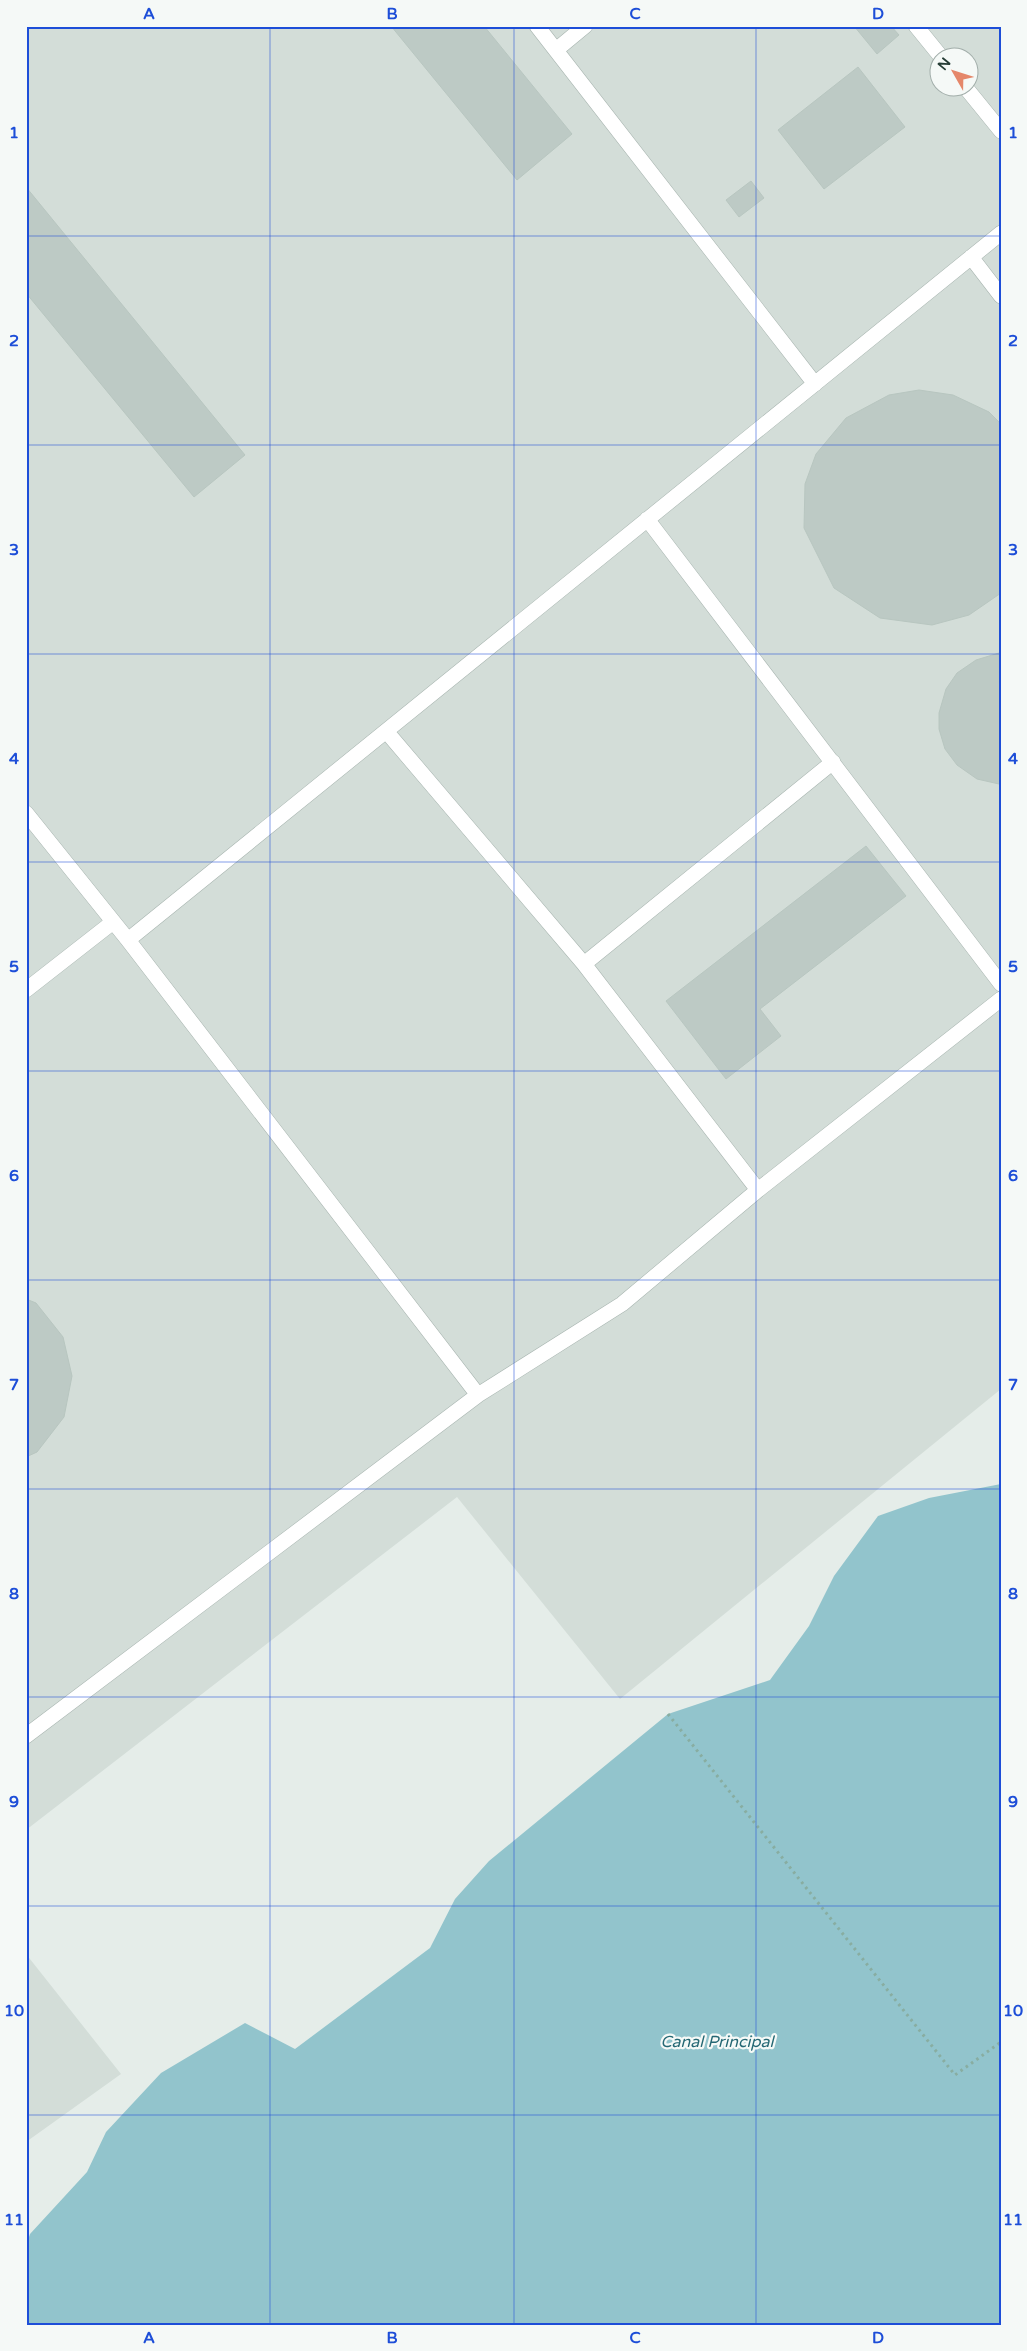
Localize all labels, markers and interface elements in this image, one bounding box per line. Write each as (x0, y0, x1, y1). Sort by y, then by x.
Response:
text: A (143, 4, 155, 24)
text: B (386, 4, 398, 24)
text: C (629, 4, 641, 24)
text: D (872, 4, 884, 24)
north arrow (930, 48, 980, 98)
text: N (934, 54, 954, 74)
text: 1 (9, 123, 19, 143)
text: 1 (1008, 123, 1018, 143)
text: 2 (9, 331, 19, 351)
text: 2 (1008, 331, 1018, 351)
text: 3 (9, 540, 19, 560)
text: 3 (1008, 540, 1018, 560)
text: 4 (9, 749, 19, 769)
text: 4 (1008, 749, 1018, 769)
text: 5 (9, 957, 19, 977)
text: 5 (1008, 957, 1018, 977)
text: 6 (9, 1166, 19, 1186)
text: 6 (1008, 1166, 1018, 1186)
text: 7 (9, 1375, 19, 1395)
text: 7 (1008, 1375, 1018, 1395)
text: 8 (9, 1584, 19, 1604)
text: 8 (1008, 1584, 1018, 1604)
text: 9 (9, 1792, 19, 1812)
text: 9 (1008, 1792, 1018, 1812)
text: 10 (4, 2001, 24, 2021)
text: 10 (1003, 2001, 1023, 2021)
water label: Canal Principal (660, 2032, 776, 2052)
text: 11 (4, 2210, 24, 2230)
text: 11 (1003, 2210, 1023, 2230)
text: A (143, 2328, 155, 2348)
text: B (386, 2328, 398, 2348)
text: C (629, 2328, 641, 2348)
text: D (872, 2328, 884, 2348)

